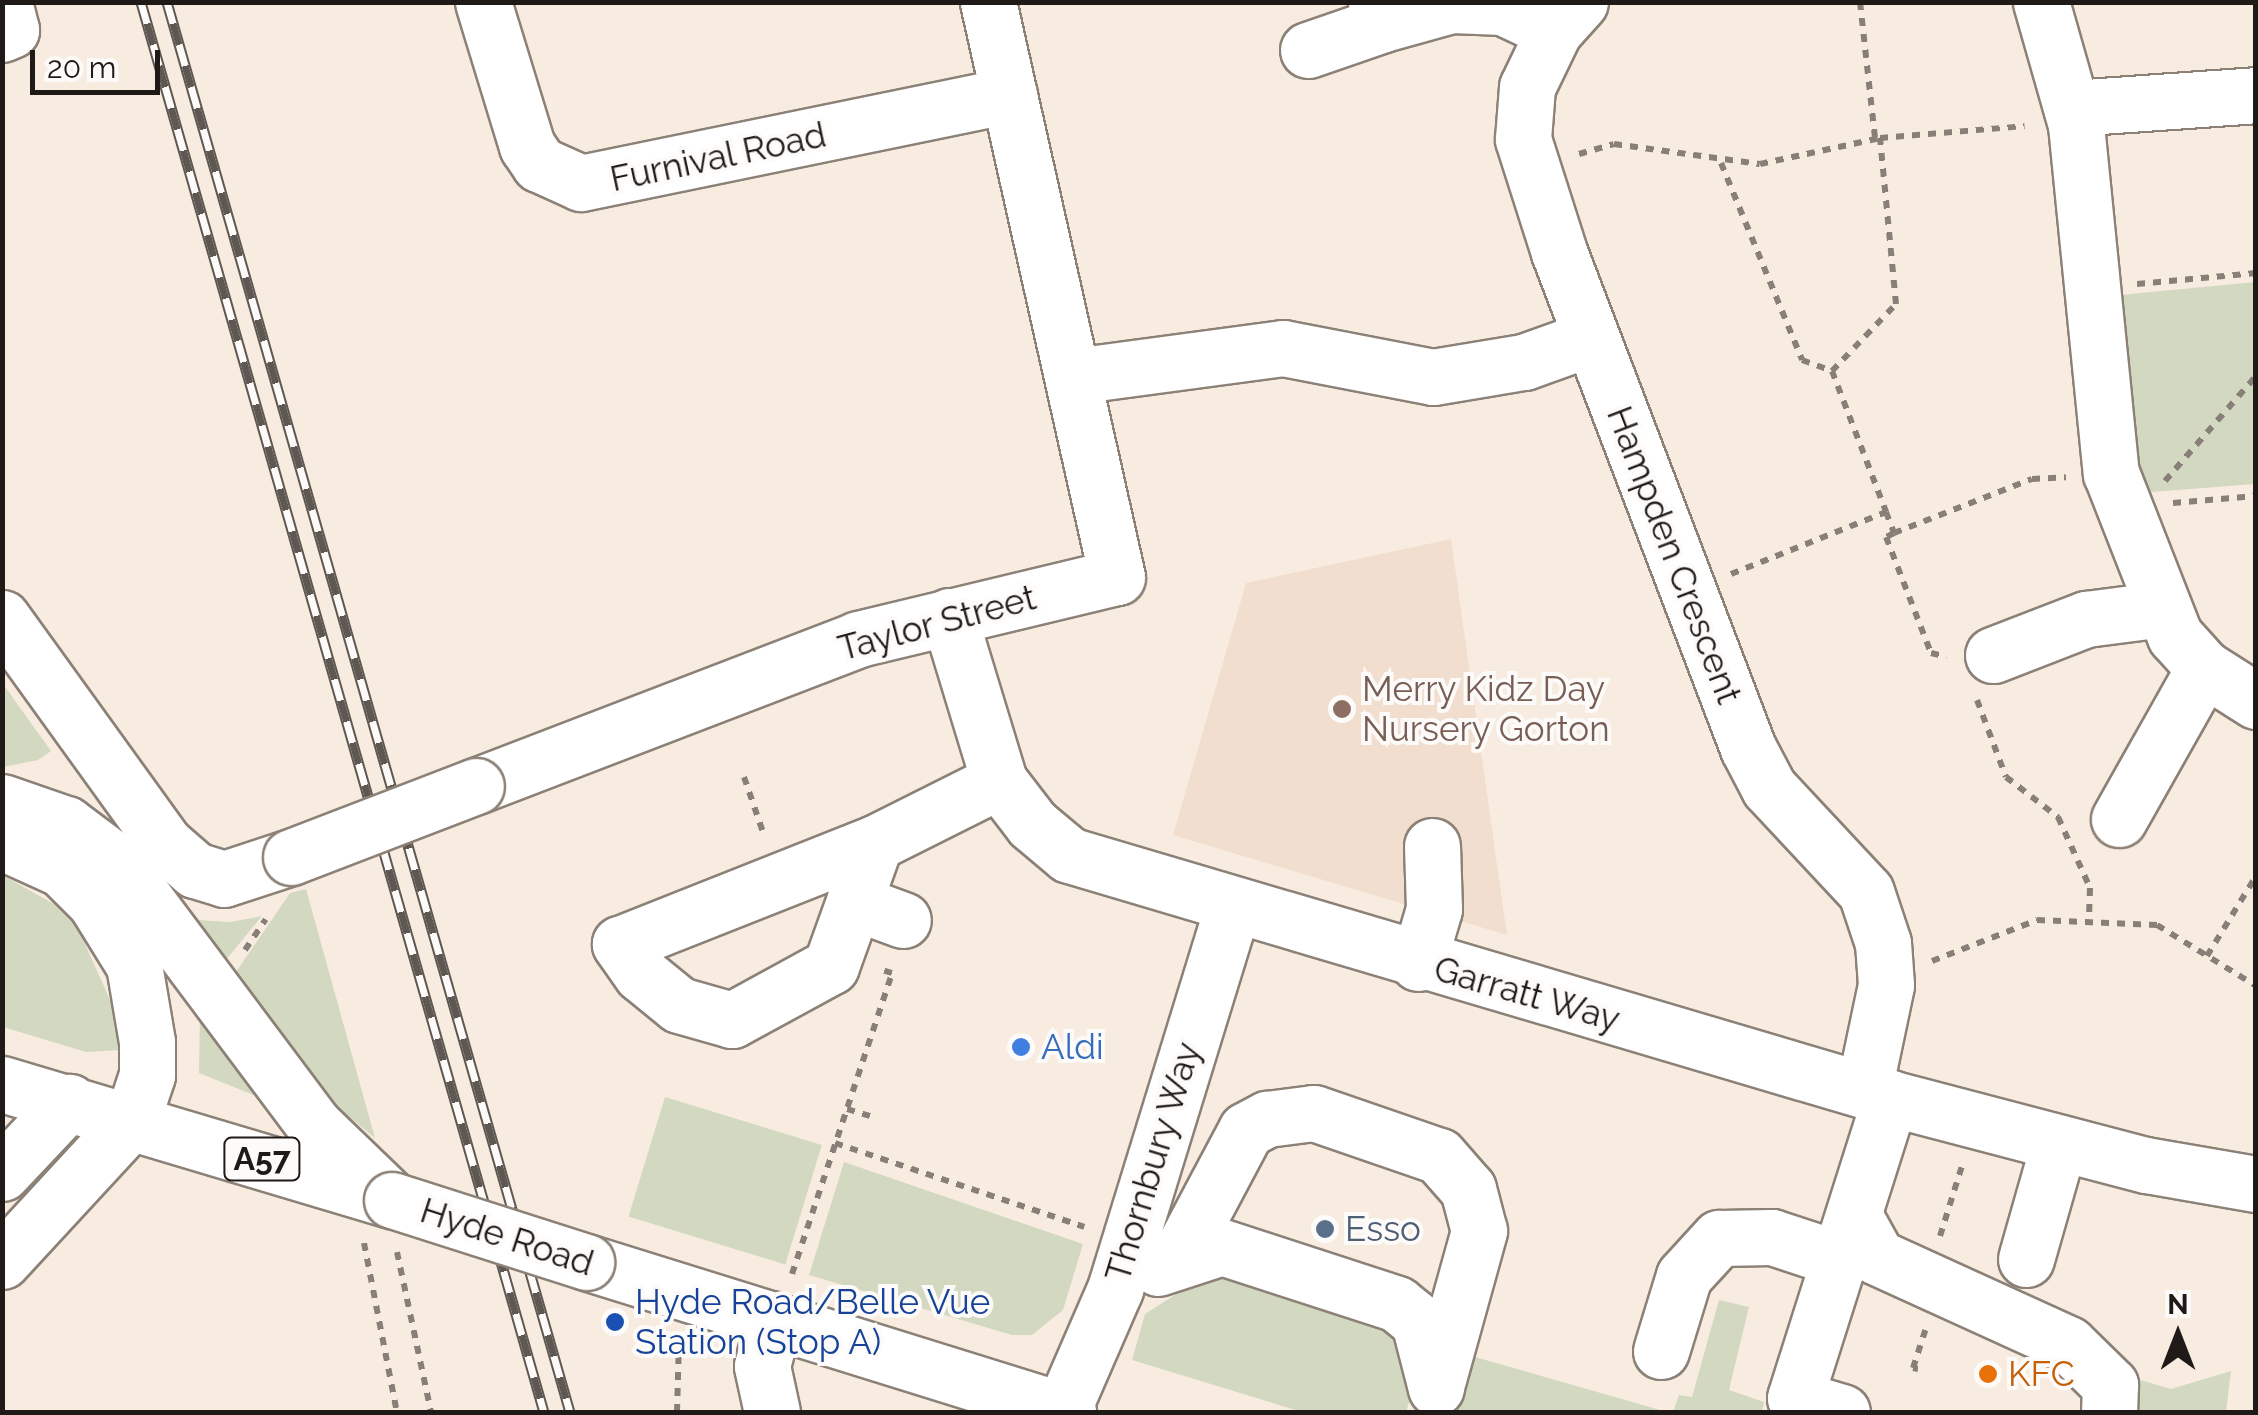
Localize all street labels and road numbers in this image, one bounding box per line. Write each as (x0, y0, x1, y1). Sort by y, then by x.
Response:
street label: Furnival Road (606, 114, 830, 200)
street label: Hampden Crescent (1598, 401, 1750, 709)
street label: Taylor Street (833, 576, 1041, 670)
street label: Garratt Way (1429, 947, 1625, 1041)
street label: Thornbury Way (1096, 1036, 1210, 1288)
road number: A57 (222, 1132, 302, 1186)
street label: Hyde Road (415, 1189, 599, 1285)

